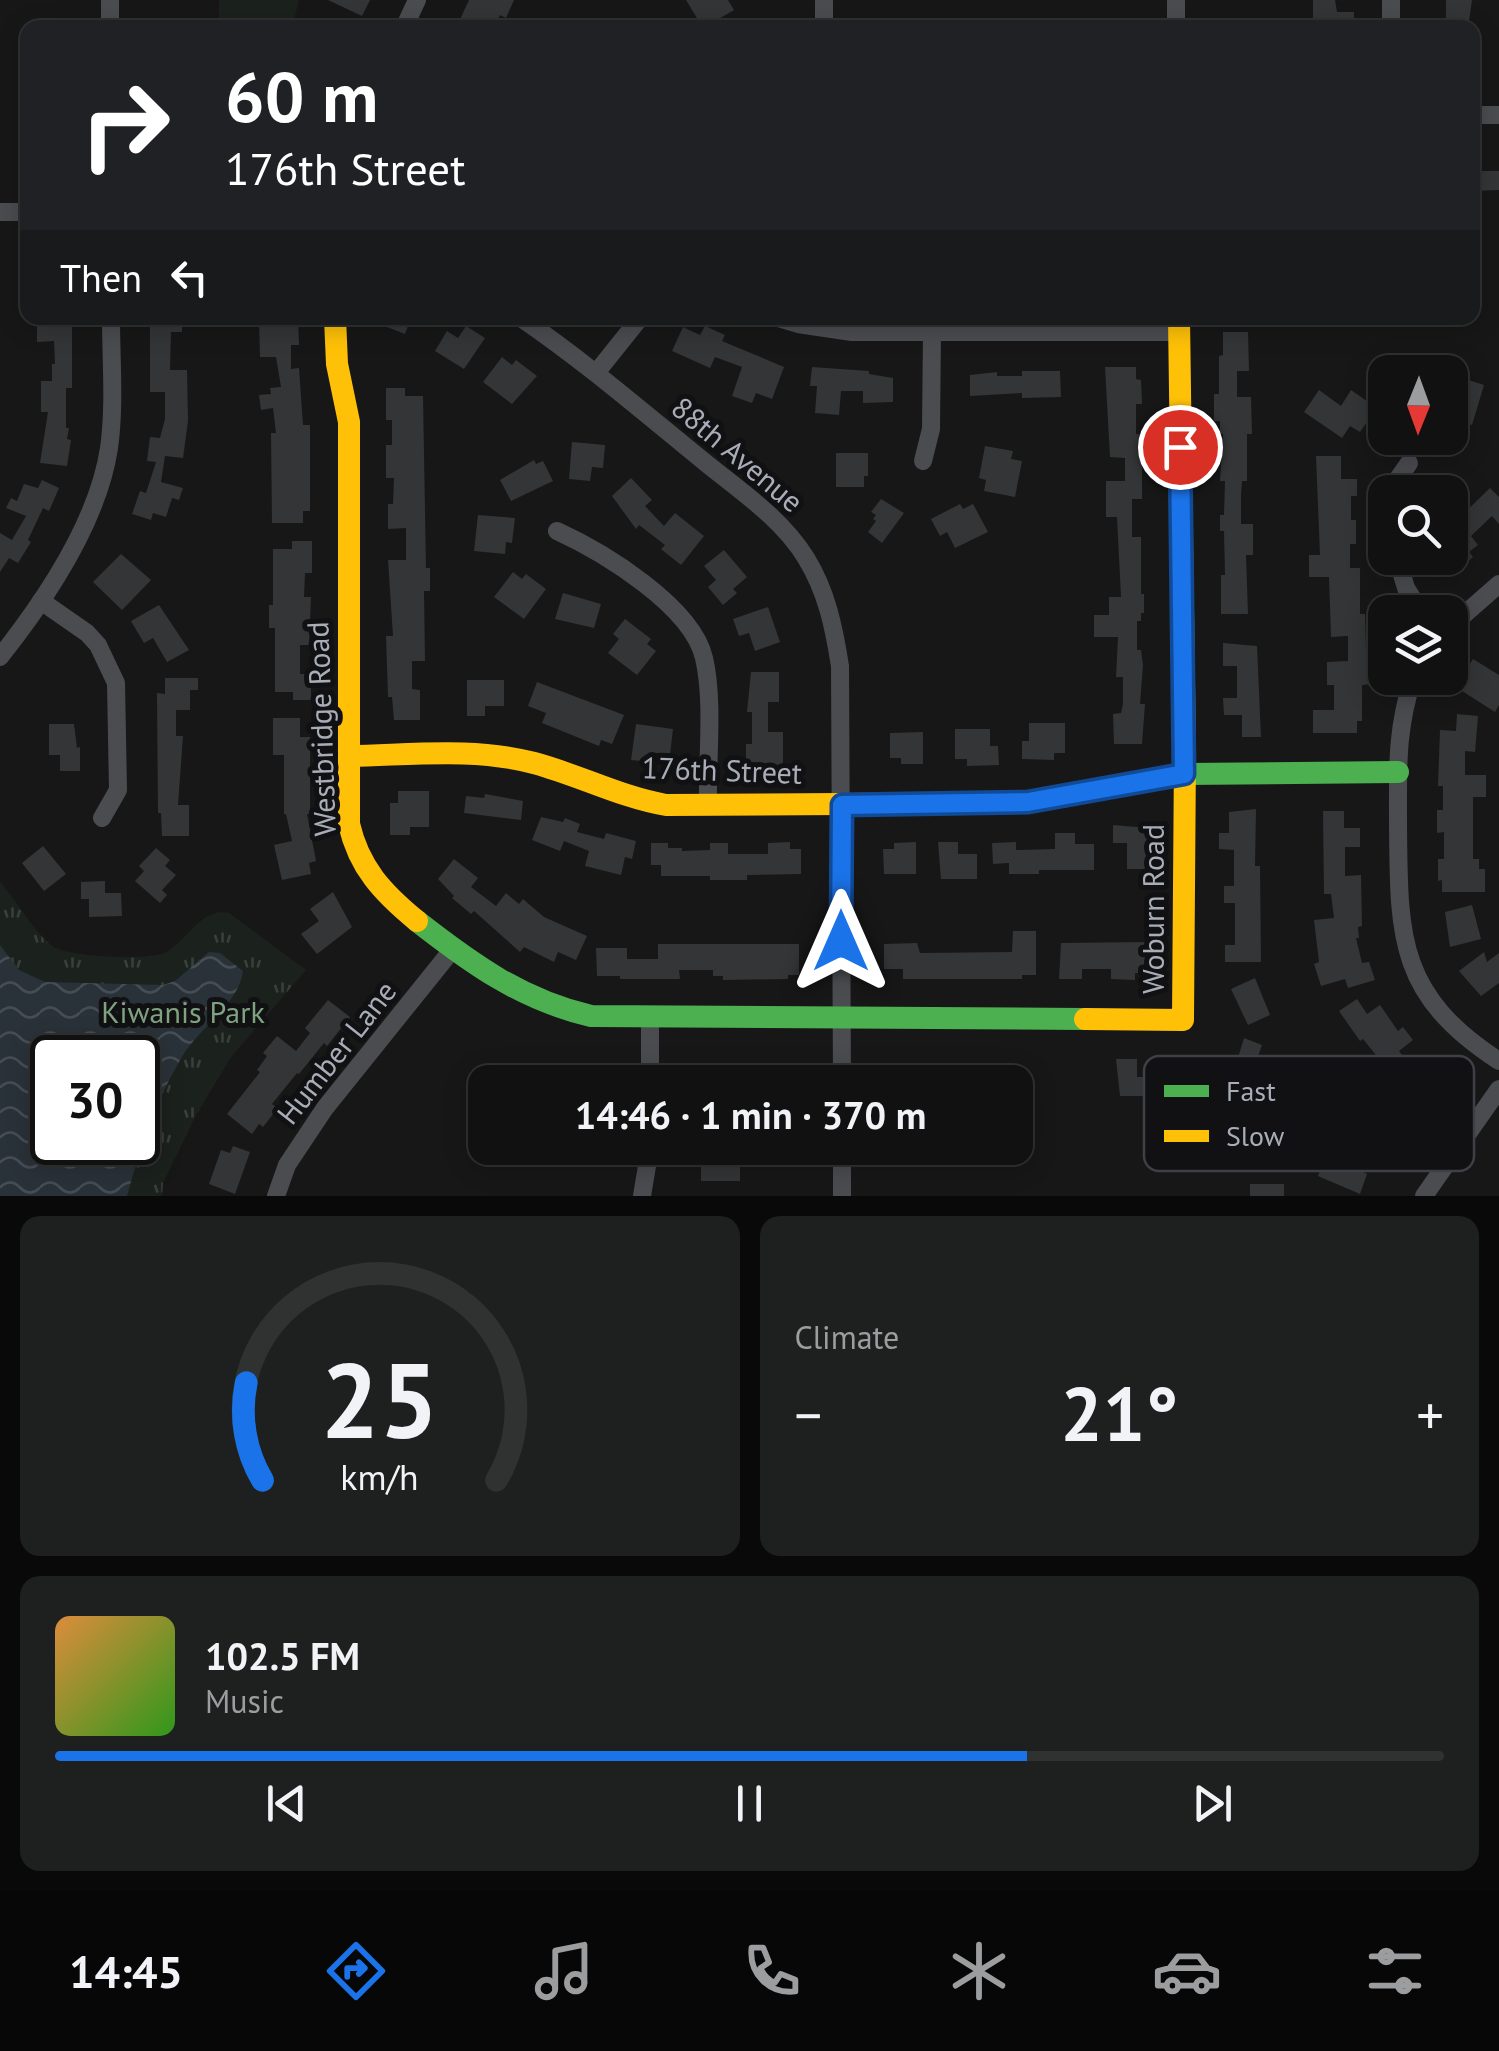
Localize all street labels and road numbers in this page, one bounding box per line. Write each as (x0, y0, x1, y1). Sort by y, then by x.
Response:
street label: 88th Avenue (664, 387, 812, 520)
street label: Westbridge Road (297, 621, 344, 837)
street label: 176th Street (641, 747, 803, 792)
street label: Woburn Road (1133, 824, 1172, 994)
street label: Humber Lane (268, 972, 404, 1132)

